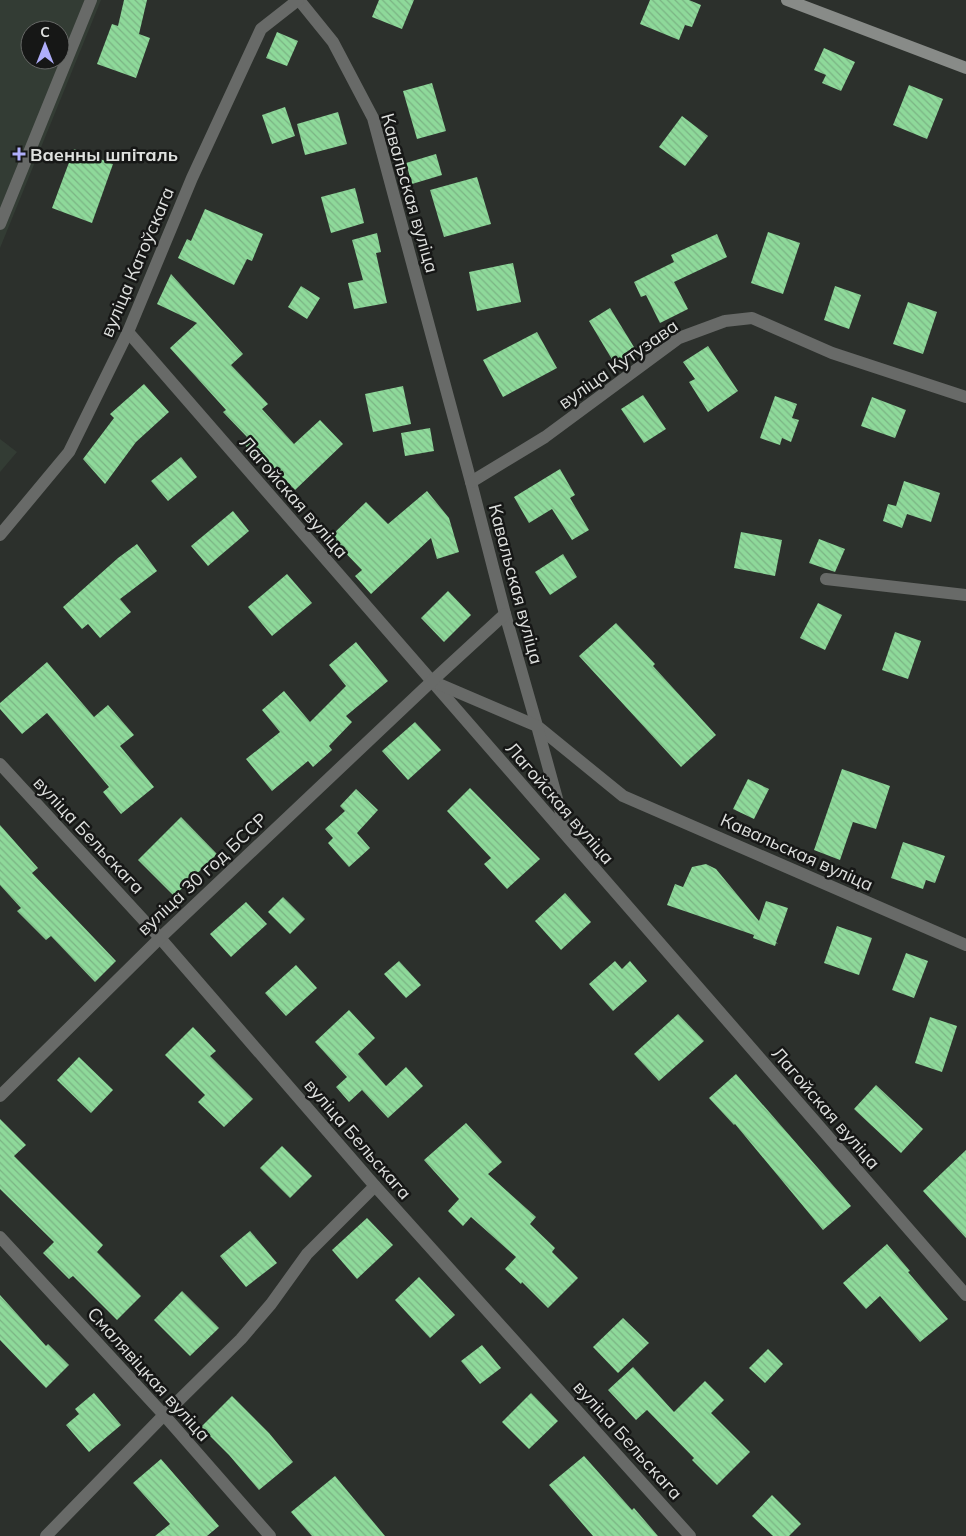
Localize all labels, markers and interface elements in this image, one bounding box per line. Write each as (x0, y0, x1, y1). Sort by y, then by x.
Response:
north arrow (20, 20, 70, 70)
text: С (40, 23, 50, 41)
street label: Кавальская вуліца (376, 111, 444, 275)
place label: Ваенны шпіталь (30, 143, 178, 166)
marker: Ваенны шпіталь (12, 147, 26, 161)
street label: вуліца Катоўскага (95, 184, 179, 340)
street label: вуліца Кутузава (554, 314, 682, 414)
street label: Лагойская вуліца (235, 431, 353, 563)
street label: Кавальская вуліца (484, 501, 548, 667)
street label: Лагойская вуліца (501, 737, 619, 869)
street label: вуліца Бельскага (29, 771, 149, 899)
street label: вуліца 30 год БССР (132, 808, 272, 940)
street label: Кавальская вуліца (717, 808, 877, 896)
street label: Лагойская вуліца (767, 1042, 885, 1174)
street label: вуліца Бельскага (299, 1074, 417, 1204)
street label: Смалявіцкая вуліца (83, 1302, 215, 1446)
street label: вуліца Бельскага (568, 1376, 688, 1504)

